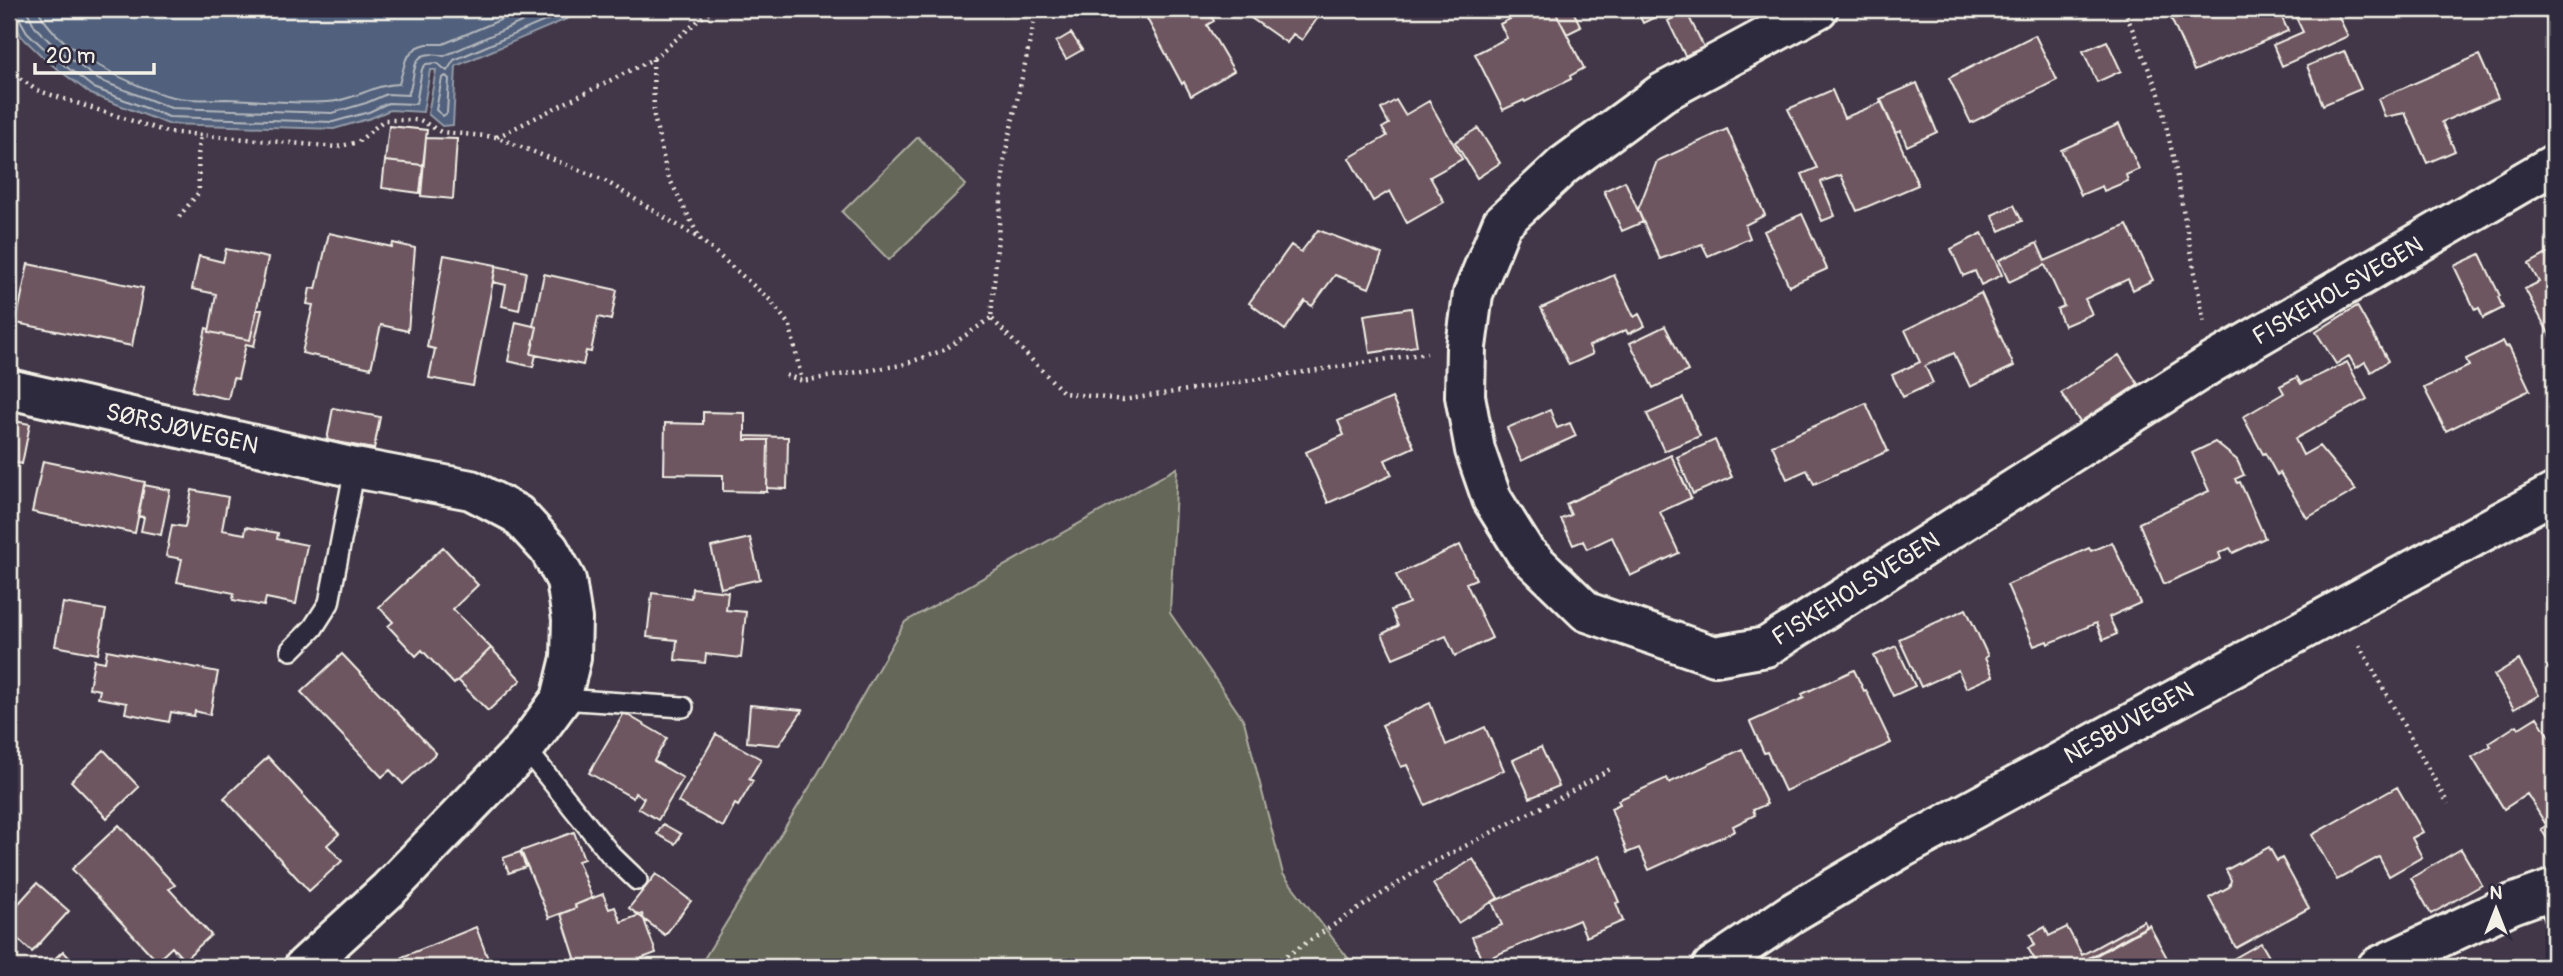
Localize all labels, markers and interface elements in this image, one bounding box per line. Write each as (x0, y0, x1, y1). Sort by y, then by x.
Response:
scale bar (35, 32, 154, 76)
text: 20 m (46, 43, 95, 70)
street label: FISKEHOLSVEGEN (2248, 230, 2428, 352)
street label: SØRSJØVEGEN (103, 397, 261, 461)
street label: FISKEHOLSVEGEN (1767, 526, 1945, 652)
street label: NESBUVEGEN (2059, 675, 2199, 771)
north arrow (2462, 874, 2532, 944)
text: N (2490, 881, 2503, 905)

